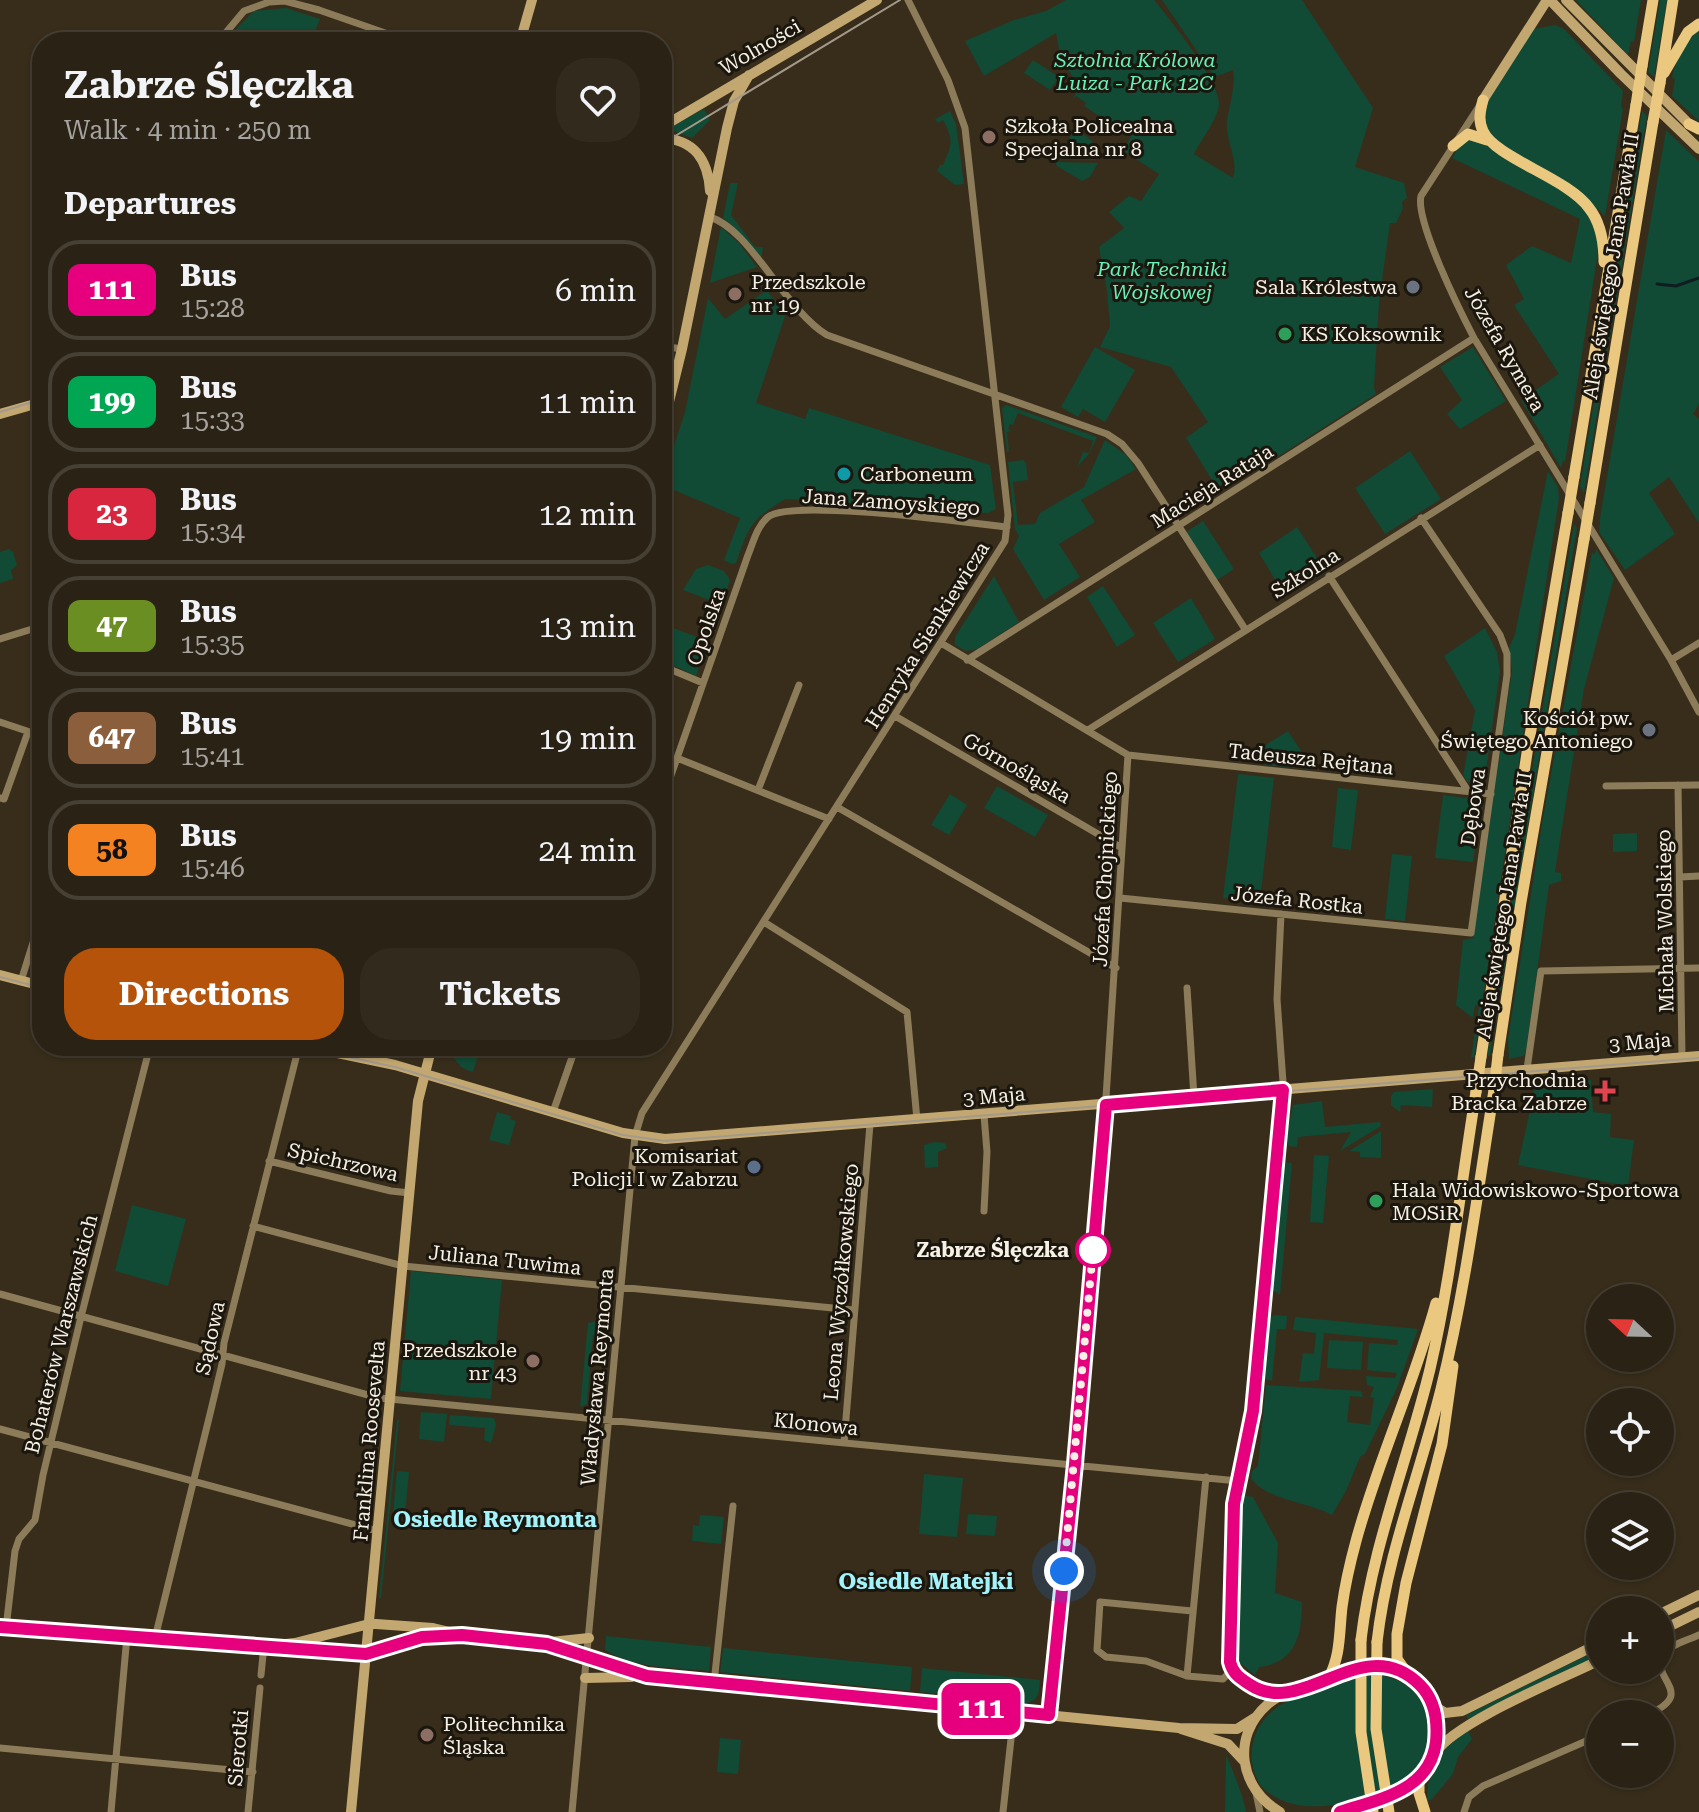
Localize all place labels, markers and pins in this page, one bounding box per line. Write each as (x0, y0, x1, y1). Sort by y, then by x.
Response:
place label: Szkoła Policealna Specjalna nr 8 (1005, 114, 1174, 161)
marker: Szkoła Policealna Specjalna nr 8 (980, 128, 998, 146)
place label: Przedszkole nr 19 (751, 270, 866, 317)
place label: Sala Królestwa (1255, 275, 1397, 299)
marker: Sala Królestwa (1404, 278, 1422, 296)
marker: Przedszkole nr 19 (726, 285, 744, 303)
place label: KS Koksownik (1301, 322, 1442, 346)
marker: KS Koksownik (1276, 325, 1294, 343)
place label: Carboneum (860, 462, 973, 486)
marker: Carboneum (835, 465, 853, 483)
place label: Kościół pw. Świętego Antoniego (1441, 706, 1633, 753)
marker: Kościół pw. Świętego Antoniego (1640, 721, 1658, 739)
place label: Przychodnia Bracka Zabrze (1451, 1068, 1587, 1115)
marker: Przychodnia Bracka Zabrze (1594, 1080, 1616, 1102)
place label: Komisariat Policji I w Zabrzu (572, 1144, 739, 1191)
marker: Komisariat Policji I w Zabrzu (745, 1158, 763, 1176)
place label: Hala Widowiskowo-Sportowa MOSiR (1392, 1178, 1679, 1225)
marker: Hala Widowiskowo-Sportowa MOSiR (1367, 1192, 1385, 1210)
marker: Zabrze Ślęczka (1076, 1233, 1110, 1267)
place label: Zabrze Ślęczka (917, 1237, 1069, 1262)
place label: Przedszkole nr 43 (402, 1338, 517, 1385)
marker: Przedszkole nr 43 (524, 1352, 542, 1370)
place label: Politechnika Śląska (443, 1712, 565, 1759)
marker: Politechnika Śląska (418, 1726, 436, 1744)

